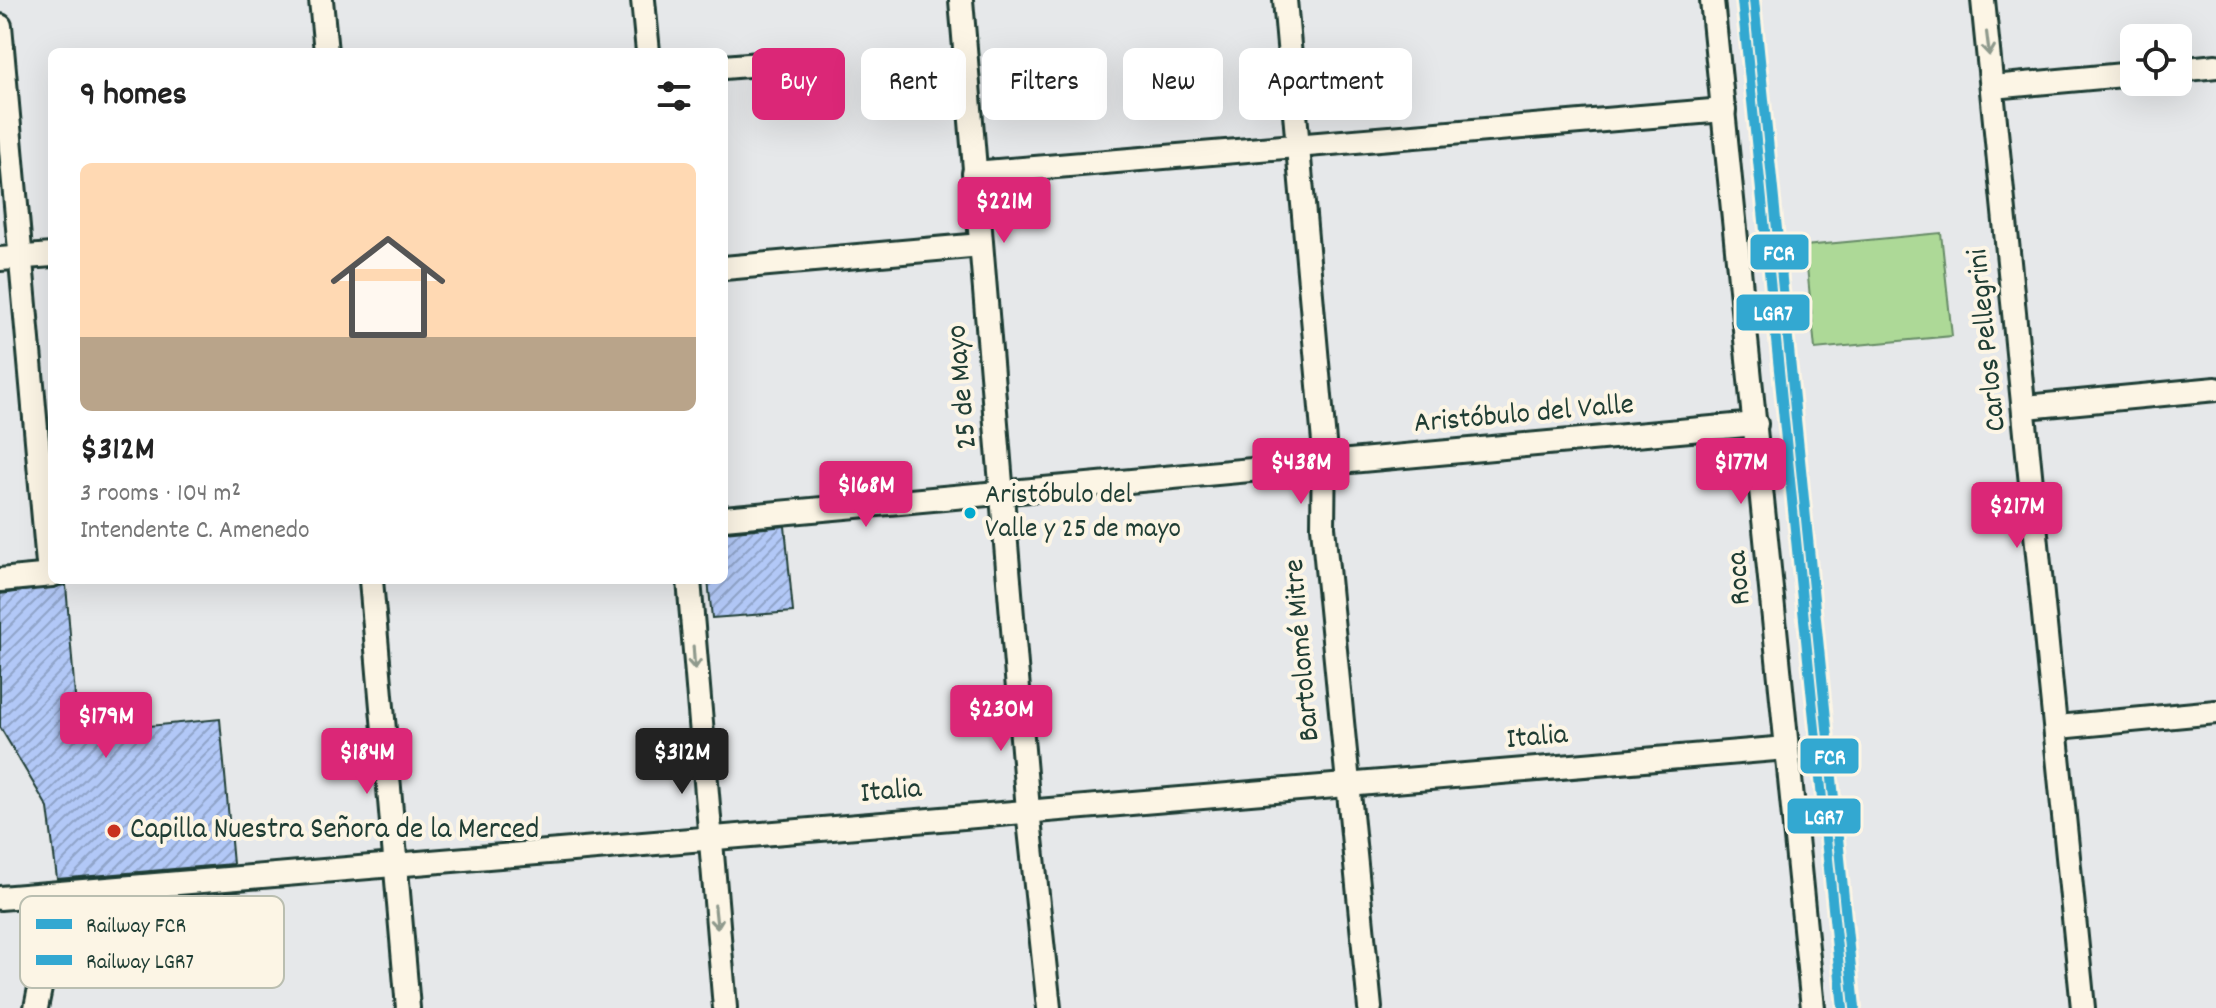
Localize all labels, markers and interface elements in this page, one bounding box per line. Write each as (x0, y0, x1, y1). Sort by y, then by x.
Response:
map controls (2120, 24, 2192, 96)
button: locate (2120, 24, 2192, 96)
one-way arrow (1981, 30, 1996, 57)
chip: Buy (752, 48, 845, 120)
chip: Rent (861, 48, 966, 120)
chip: Filters (982, 48, 1107, 120)
chip: New (1123, 48, 1223, 120)
chip: Apartment (1239, 48, 1412, 120)
text: 9 homes (80, 72, 187, 121)
icon: filters (652, 74, 696, 118)
pin: $221M (948, 177, 1060, 245)
text: $221M (976, 184, 1032, 221)
icon: home (316, 215, 460, 359)
line badge: FCR (1749, 233, 1810, 271)
text: FCR (1763, 240, 1795, 271)
street label: Carlos Pellegrini (1958, 247, 2020, 433)
line badge: LGR7 (1735, 293, 1811, 332)
text: LGR7 (1753, 300, 1793, 331)
street label: 25 de Mayo (937, 323, 991, 451)
street label: Aristóbulo del Valle (1412, 385, 1636, 447)
text: $312M (80, 427, 155, 476)
pin: $438M (1245, 438, 1357, 506)
pin: $177M (1685, 438, 1797, 506)
text: $438M (1270, 445, 1332, 482)
text: $177M (1714, 445, 1768, 482)
pin: $168M (810, 461, 922, 529)
text: $168M (837, 468, 895, 505)
text: 3 rooms · 104 m² (80, 476, 241, 513)
place label: Aristóbulo del Valle y 25 de mayo (985, 477, 1181, 551)
pin: $217M (1961, 482, 2073, 550)
text: $217M (1989, 489, 2045, 526)
marker: Aristóbulo del Valle y 25 de mayo (962, 505, 978, 521)
text: Intendente C. Amenedo (80, 513, 310, 550)
street label: Roca (1717, 548, 1765, 607)
street label: Bartolomé Mitre (1275, 557, 1333, 743)
one-way arrow (687, 644, 702, 671)
pin: $230M (945, 685, 1057, 753)
pin: $179M (50, 692, 162, 760)
text: $230M (968, 692, 1034, 729)
text: $179M (78, 699, 134, 736)
street label: Italia (1505, 715, 1570, 763)
pin: $184M (311, 728, 423, 796)
pin: $312M (626, 728, 738, 796)
text: $184M (339, 735, 395, 772)
text: $312M (653, 735, 711, 772)
line badge: FCR (1799, 737, 1860, 775)
text: FCR (1814, 744, 1846, 775)
street label: Italia (859, 769, 924, 817)
line badge: LGR7 (1786, 797, 1862, 835)
text: LGR7 (1804, 804, 1844, 835)
place label: Capilla Nuestra Señora de la Merced (130, 810, 539, 853)
marker: Capilla Nuestra Señora de la Merced (105, 822, 123, 840)
legend (20, 896, 284, 988)
one-way arrow (708, 903, 723, 930)
text: Railway FCR (86, 912, 186, 943)
text: Railway LGR7 (86, 948, 194, 979)

